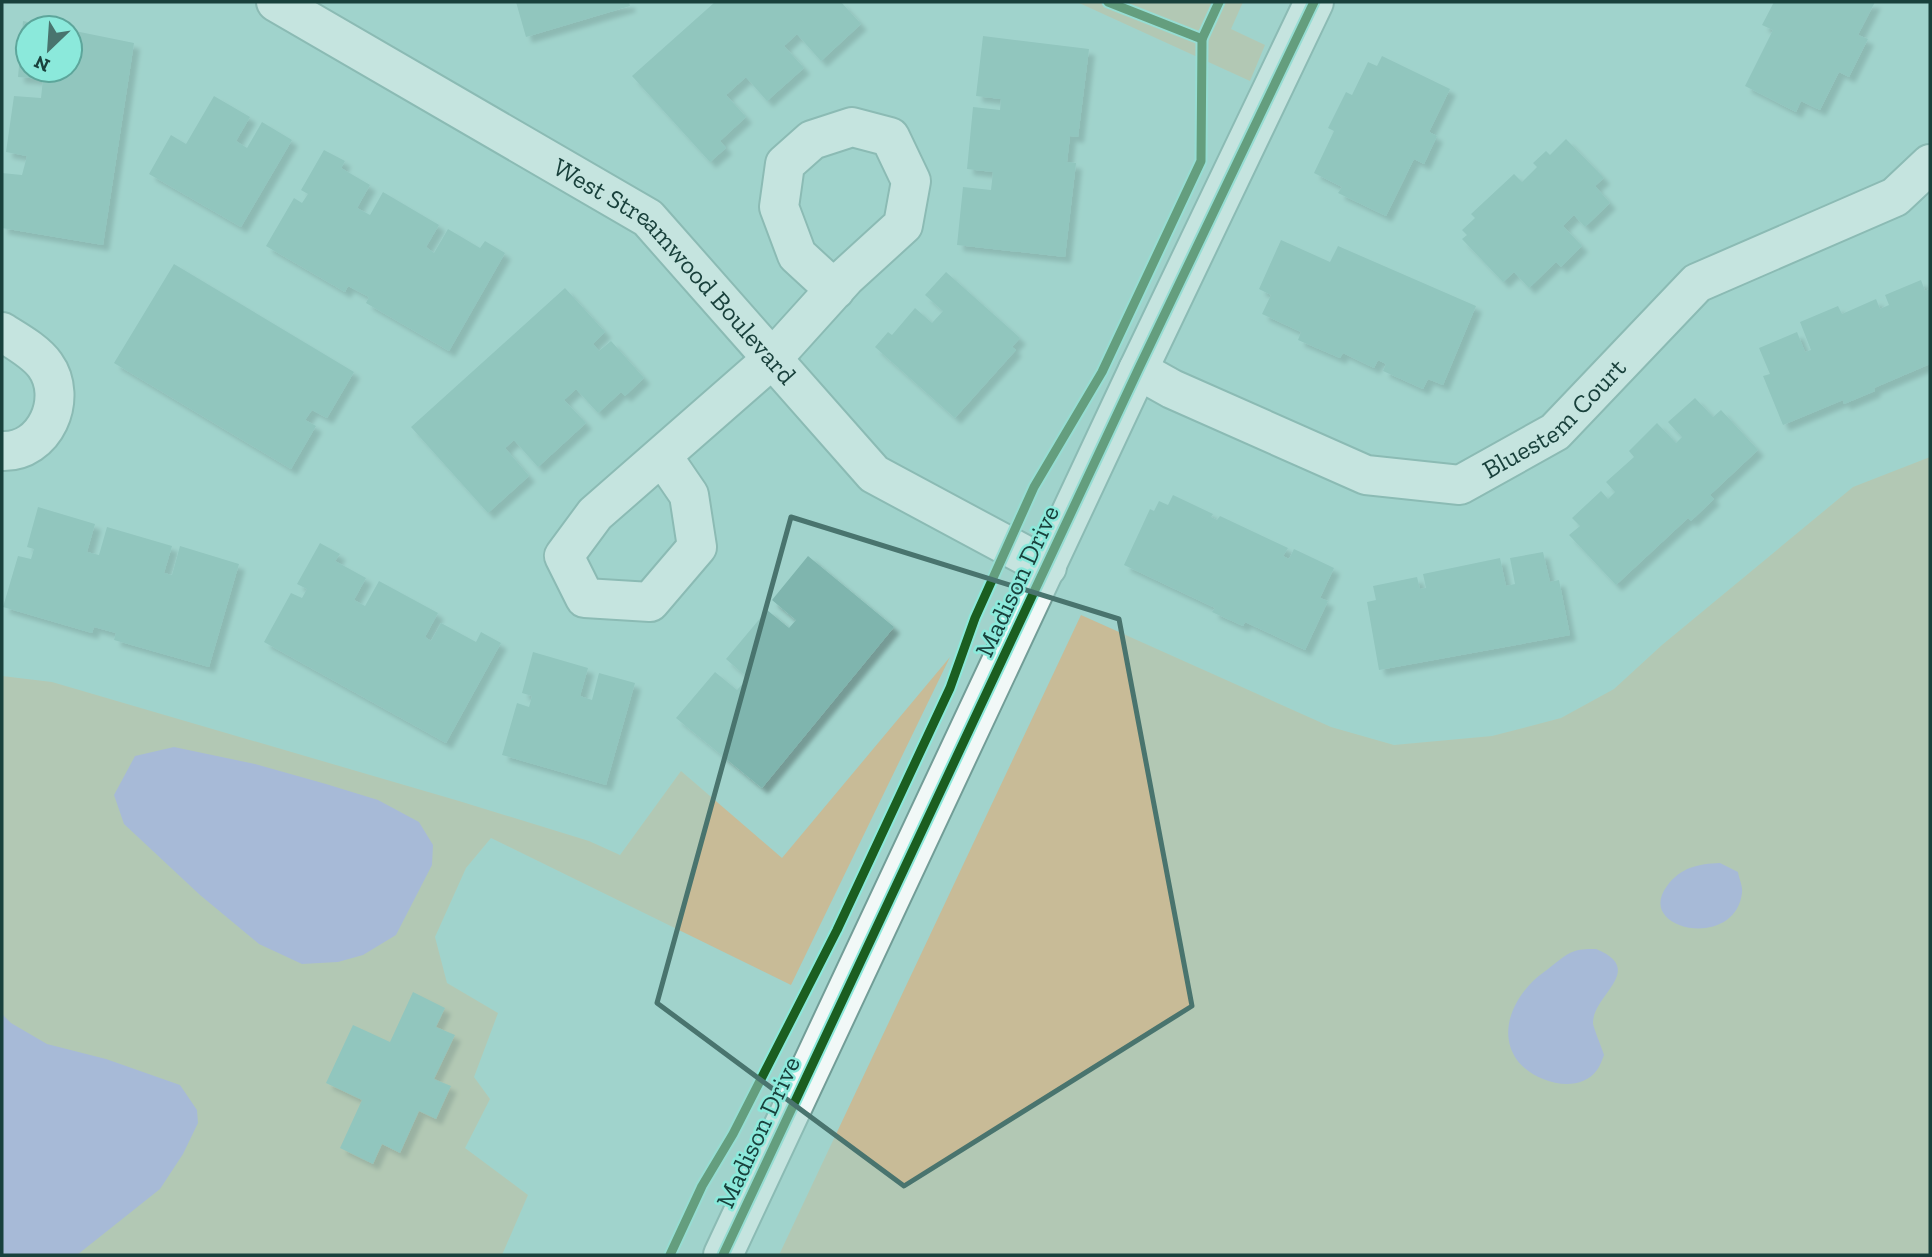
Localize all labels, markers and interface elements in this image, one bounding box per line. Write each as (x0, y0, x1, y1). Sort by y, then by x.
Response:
north arrow (14, 14, 84, 84)
text: N (31, 50, 53, 77)
street label: West Streamwood Boulevard (548, 151, 803, 391)
street label: Bluestem Court (1477, 351, 1633, 485)
street label: Madison Drive (968, 500, 1066, 662)
street label: Madison Drive (709, 1051, 807, 1213)

